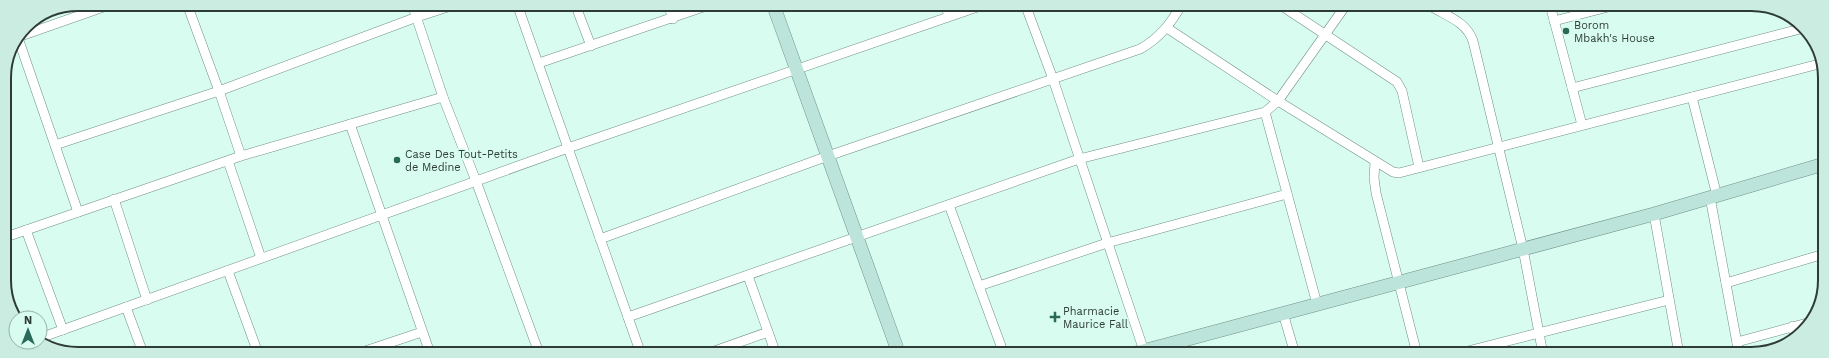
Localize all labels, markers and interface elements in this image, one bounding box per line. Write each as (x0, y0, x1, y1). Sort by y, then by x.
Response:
place label: Borom Mbakh's House (1574, 19, 1655, 45)
marker: Borom Mbakh's House (1561, 26, 1571, 36)
place label: Case Des Tout-Petits de Medine (405, 148, 518, 174)
marker: Case Des Tout-Petits de Medine (392, 155, 402, 165)
place label: Pharmacie Maurice Fall (1063, 305, 1129, 331)
north arrow (8, 310, 48, 350)
marker: Pharmacie Maurice Fall (1050, 312, 1060, 322)
text: N (24, 314, 32, 327)

